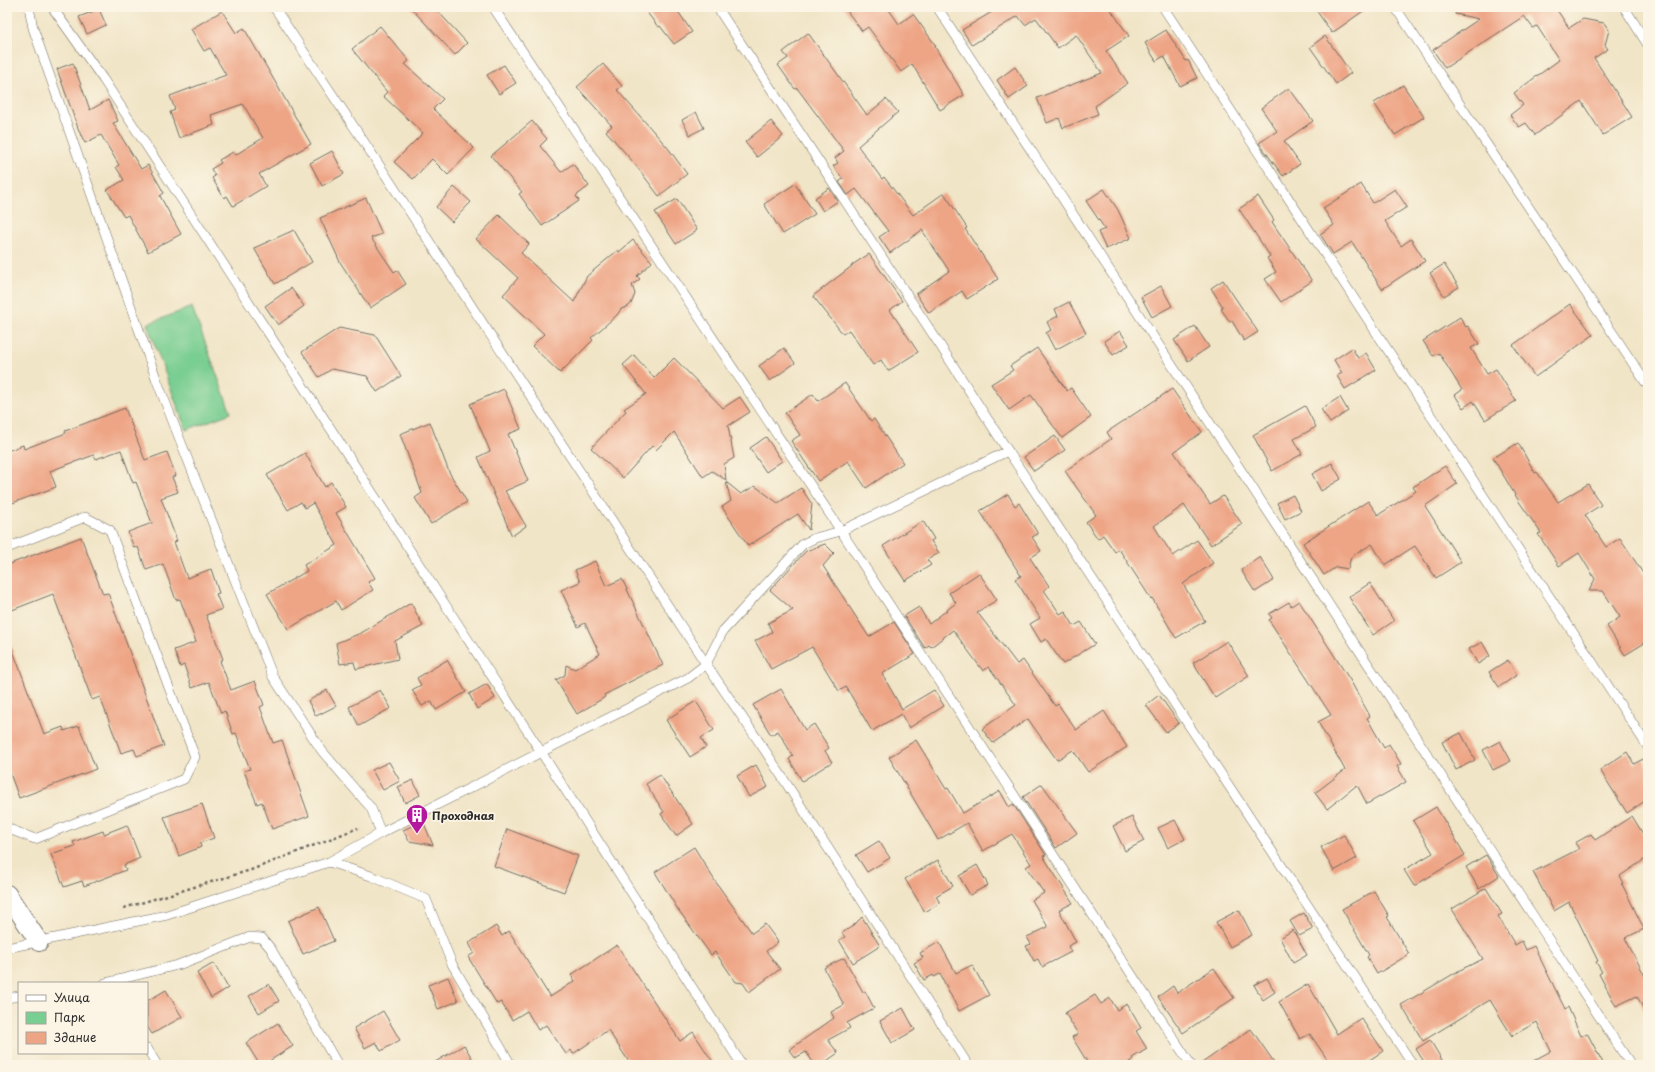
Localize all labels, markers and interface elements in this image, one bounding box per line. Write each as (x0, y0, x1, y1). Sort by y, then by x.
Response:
building icon: Проходная (404, 802, 430, 835)
place label: Проходная (432, 807, 494, 824)
legend (18, 982, 148, 1054)
text: Улица (54, 988, 90, 1006)
text: Парк (54, 1008, 86, 1026)
text: Здание (54, 1028, 96, 1046)

